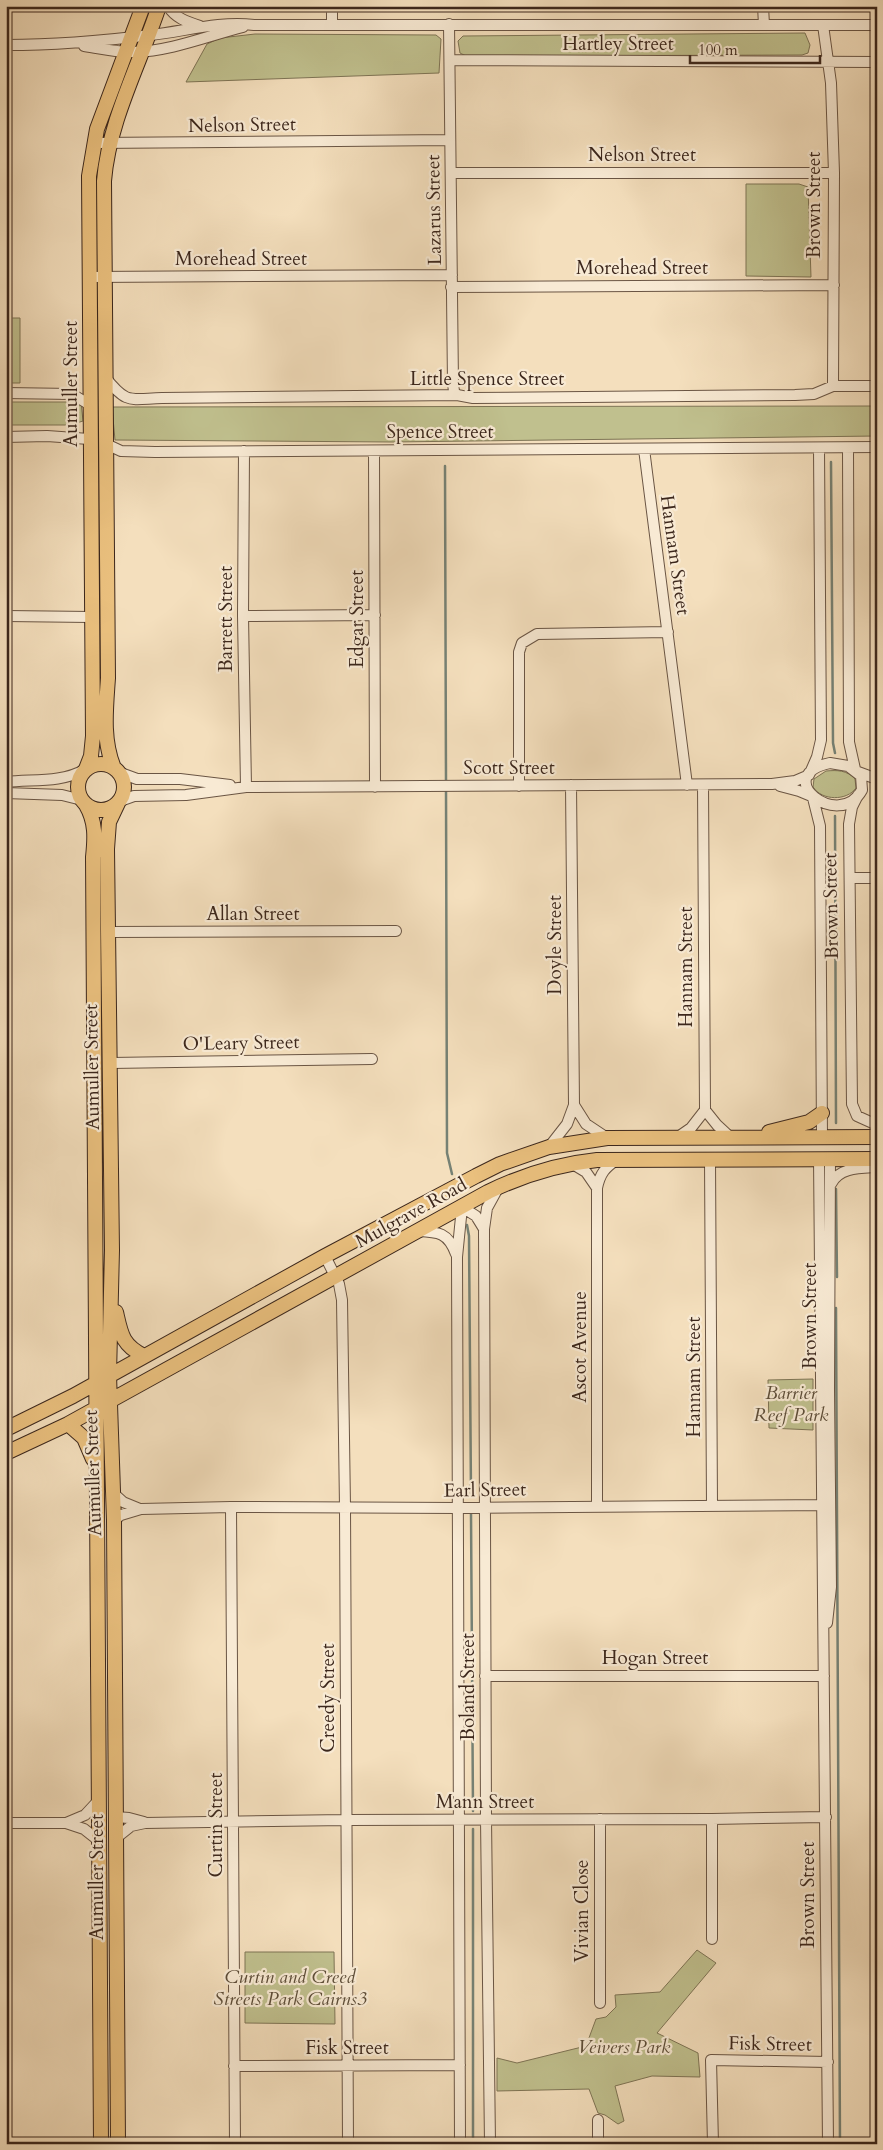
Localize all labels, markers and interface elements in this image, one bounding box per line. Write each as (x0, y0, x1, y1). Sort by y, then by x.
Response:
street label: Hartley Street (562, 31, 674, 57)
scale bar (690, 32, 820, 64)
text: 100 m (698, 40, 738, 60)
street label: Nelson Street (188, 111, 296, 139)
street label: Nelson Street (588, 142, 696, 168)
street label: Brown Street (801, 152, 827, 258)
street label: Lazarus Street (420, 154, 448, 266)
street label: Morehead Street (175, 246, 307, 272)
street label: Morehead Street (576, 255, 708, 281)
street label: Aumuller Street (58, 321, 84, 447)
street label: Little Spence Street (410, 366, 564, 392)
street label: Spence Street (386, 419, 494, 445)
street label: Hannam Street (654, 493, 696, 617)
street label: Barrett Street (213, 566, 239, 672)
street label: Edgar Street (344, 570, 370, 668)
street label: Scott Street (463, 755, 555, 781)
street label: Brown Street (817, 852, 845, 960)
street label: Doyle Street (542, 895, 568, 995)
street label: Allan Street (206, 901, 300, 927)
street label: Hannam Street (673, 907, 699, 1027)
street label: Aumuller Street (78, 1004, 106, 1130)
street label: O'Leary Street (182, 1029, 300, 1057)
street label: Mulgrave Road (350, 1172, 472, 1254)
street label: Brown Street (797, 1263, 823, 1369)
street label: Ascot Avenue (567, 1291, 593, 1403)
street label: Hannam Street (681, 1317, 707, 1437)
park label: Barrier Reef Park (753, 1380, 829, 1428)
street label: Aumuller Street (78, 1409, 108, 1537)
street label: Earl Street (444, 1476, 526, 1504)
street label: Boland Street (455, 1633, 481, 1741)
street label: Creedy Street (315, 1643, 341, 1753)
street label: Hogan Street (602, 1645, 708, 1671)
street label: Curtin Street (203, 1773, 229, 1877)
street label: Mann Street (436, 1789, 534, 1815)
street label: Aumuller Street (84, 1814, 110, 1940)
street label: Brown Street (795, 1842, 821, 1948)
street label: Vivian Close (569, 1860, 595, 1963)
park label: Curtin and Creed Streets Park Cairns3 (213, 1964, 367, 2012)
street label: Fisk Street (728, 2030, 812, 2058)
park label: Veivers Park (578, 2034, 671, 2060)
street label: Fisk Street (305, 2035, 389, 2061)

